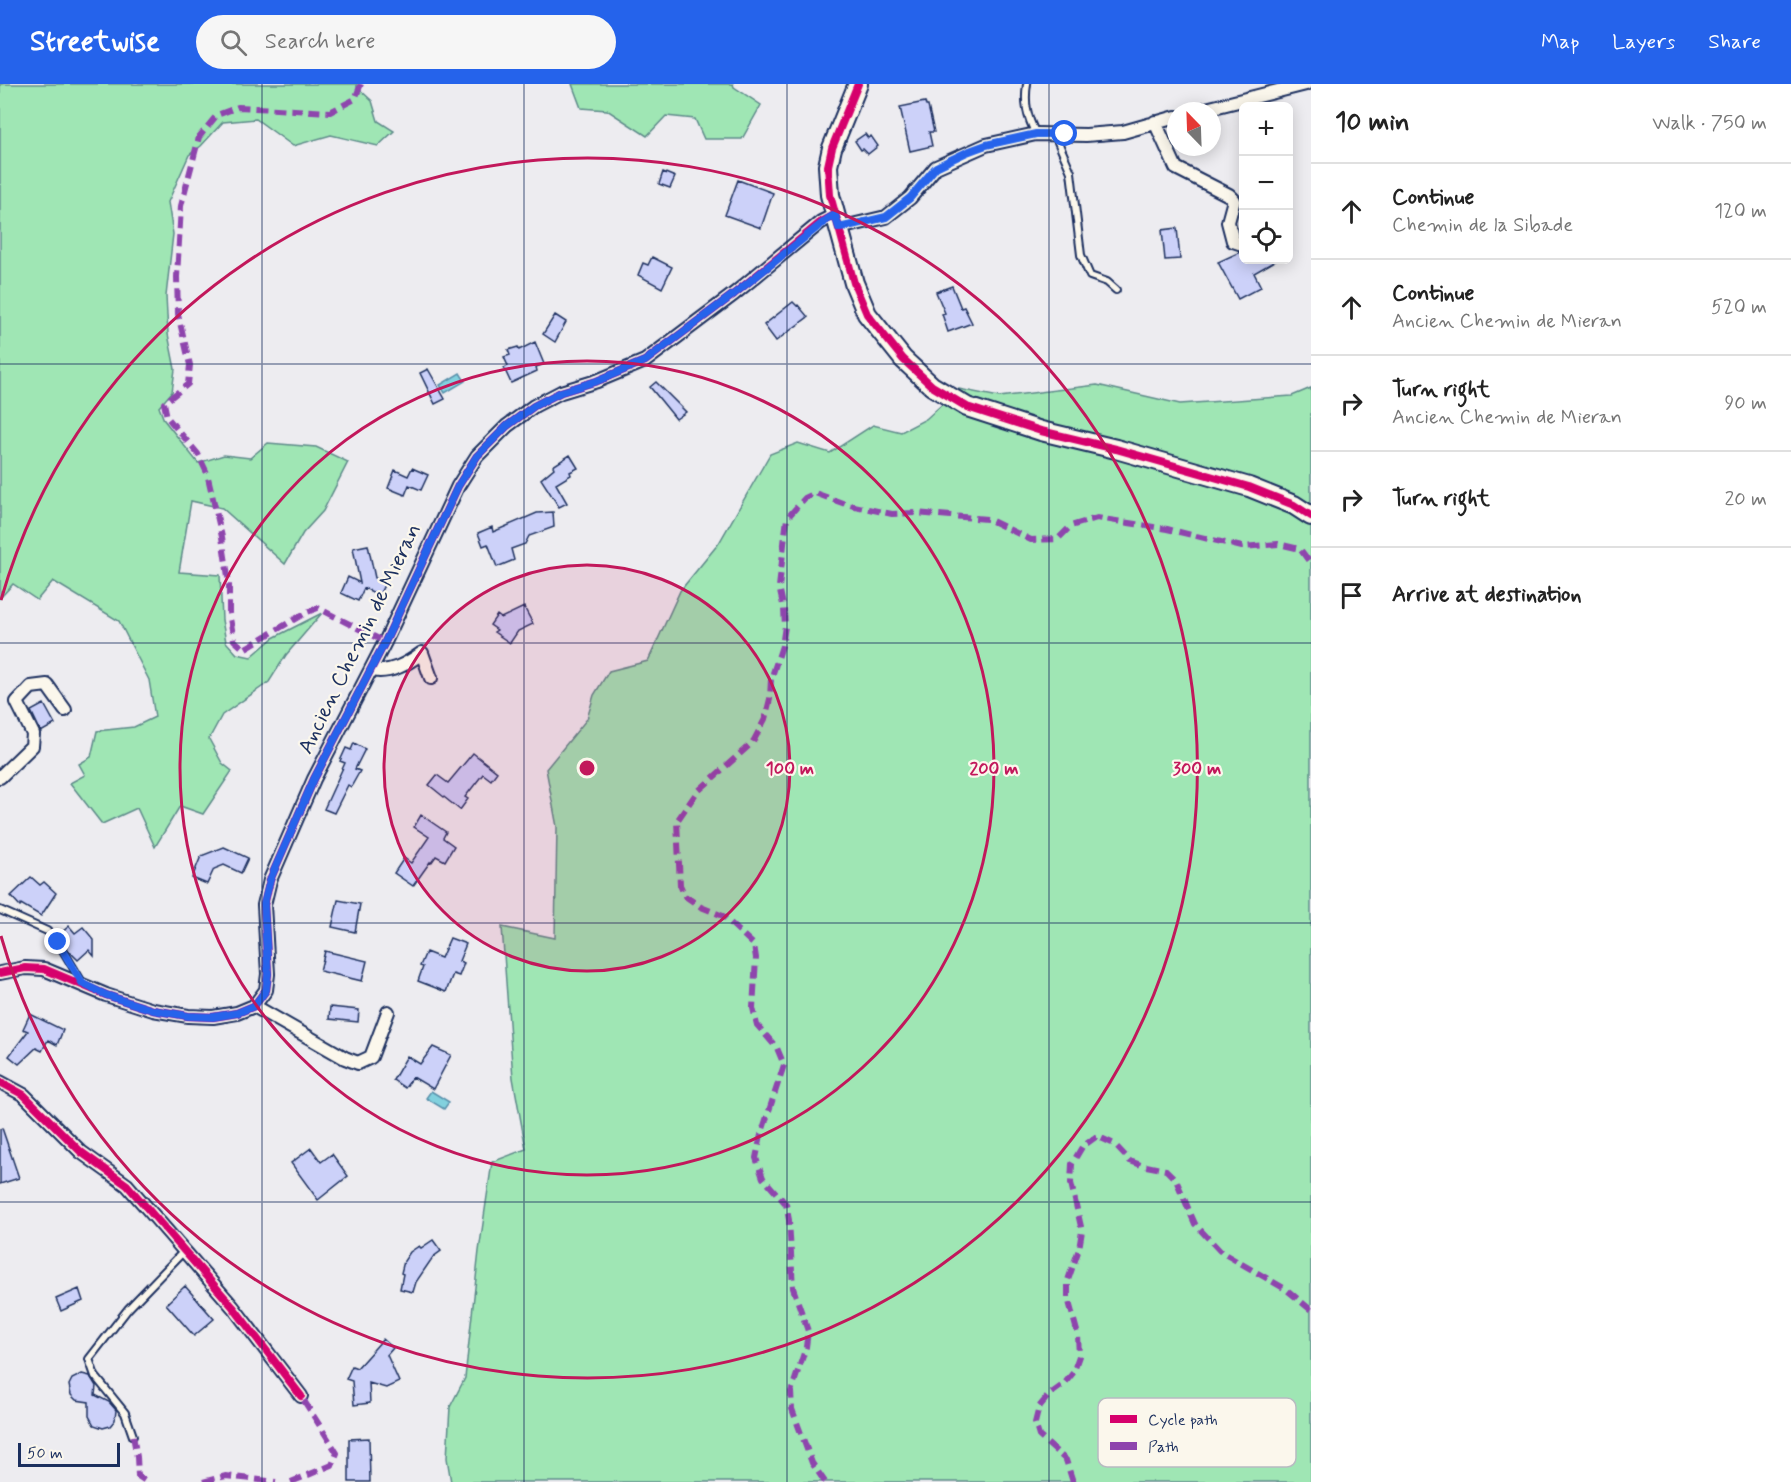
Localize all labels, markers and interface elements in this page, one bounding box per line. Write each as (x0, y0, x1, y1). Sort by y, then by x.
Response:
search box (196, 15, 616, 69)
text: Streetwise (30, 24, 160, 61)
icon: search (217, 26, 250, 59)
text: Search here (265, 28, 375, 56)
text: Map (1541, 28, 1579, 56)
text: Layers (1612, 28, 1675, 56)
text: Share (1708, 28, 1761, 56)
north arrow (1167, 102, 1221, 156)
map controls (1239, 102, 1293, 264)
button: + (1239, 102, 1293, 156)
text: 10 min (1335, 106, 1410, 140)
text: Walk · 750 m (1652, 110, 1767, 137)
route start (1051, 120, 1077, 146)
button: − (1239, 156, 1293, 210)
text: Continue (1392, 184, 1474, 212)
icon: ahead (1335, 195, 1368, 228)
text: 120 m (1714, 198, 1767, 225)
button: locate (1239, 210, 1293, 264)
text: Chemin de la Sibade (1392, 212, 1573, 239)
text: Continue (1392, 280, 1474, 308)
icon: ahead (1335, 291, 1368, 324)
text: 520 m (1711, 294, 1767, 321)
text: Ancien Chemin de Mieran (1392, 308, 1622, 335)
text: Turn right (1392, 376, 1490, 404)
icon: right (1335, 387, 1368, 420)
text: 90 m (1724, 390, 1767, 417)
text: Ancien Chemin de Mieran (1392, 404, 1622, 431)
icon: right (1335, 483, 1368, 516)
text: Turn right (1392, 485, 1490, 513)
text: 20 m (1724, 486, 1767, 513)
street label: Ancien Chemin de Mieran (292, 519, 428, 759)
icon: arrive (1335, 579, 1368, 612)
text: Arrive at destination (1392, 581, 1582, 609)
text: 100 m (766, 757, 814, 781)
text: 200 m (969, 757, 1019, 781)
text: 300 m (1173, 757, 1221, 781)
centre of rings (577, 758, 597, 778)
route end (44, 928, 70, 954)
legend (1098, 1398, 1296, 1467)
text: Cycle path (1148, 1410, 1218, 1431)
text: Path (1148, 1437, 1179, 1458)
scale bar (18, 1440, 120, 1468)
text: 50 m (27, 1443, 63, 1464)

